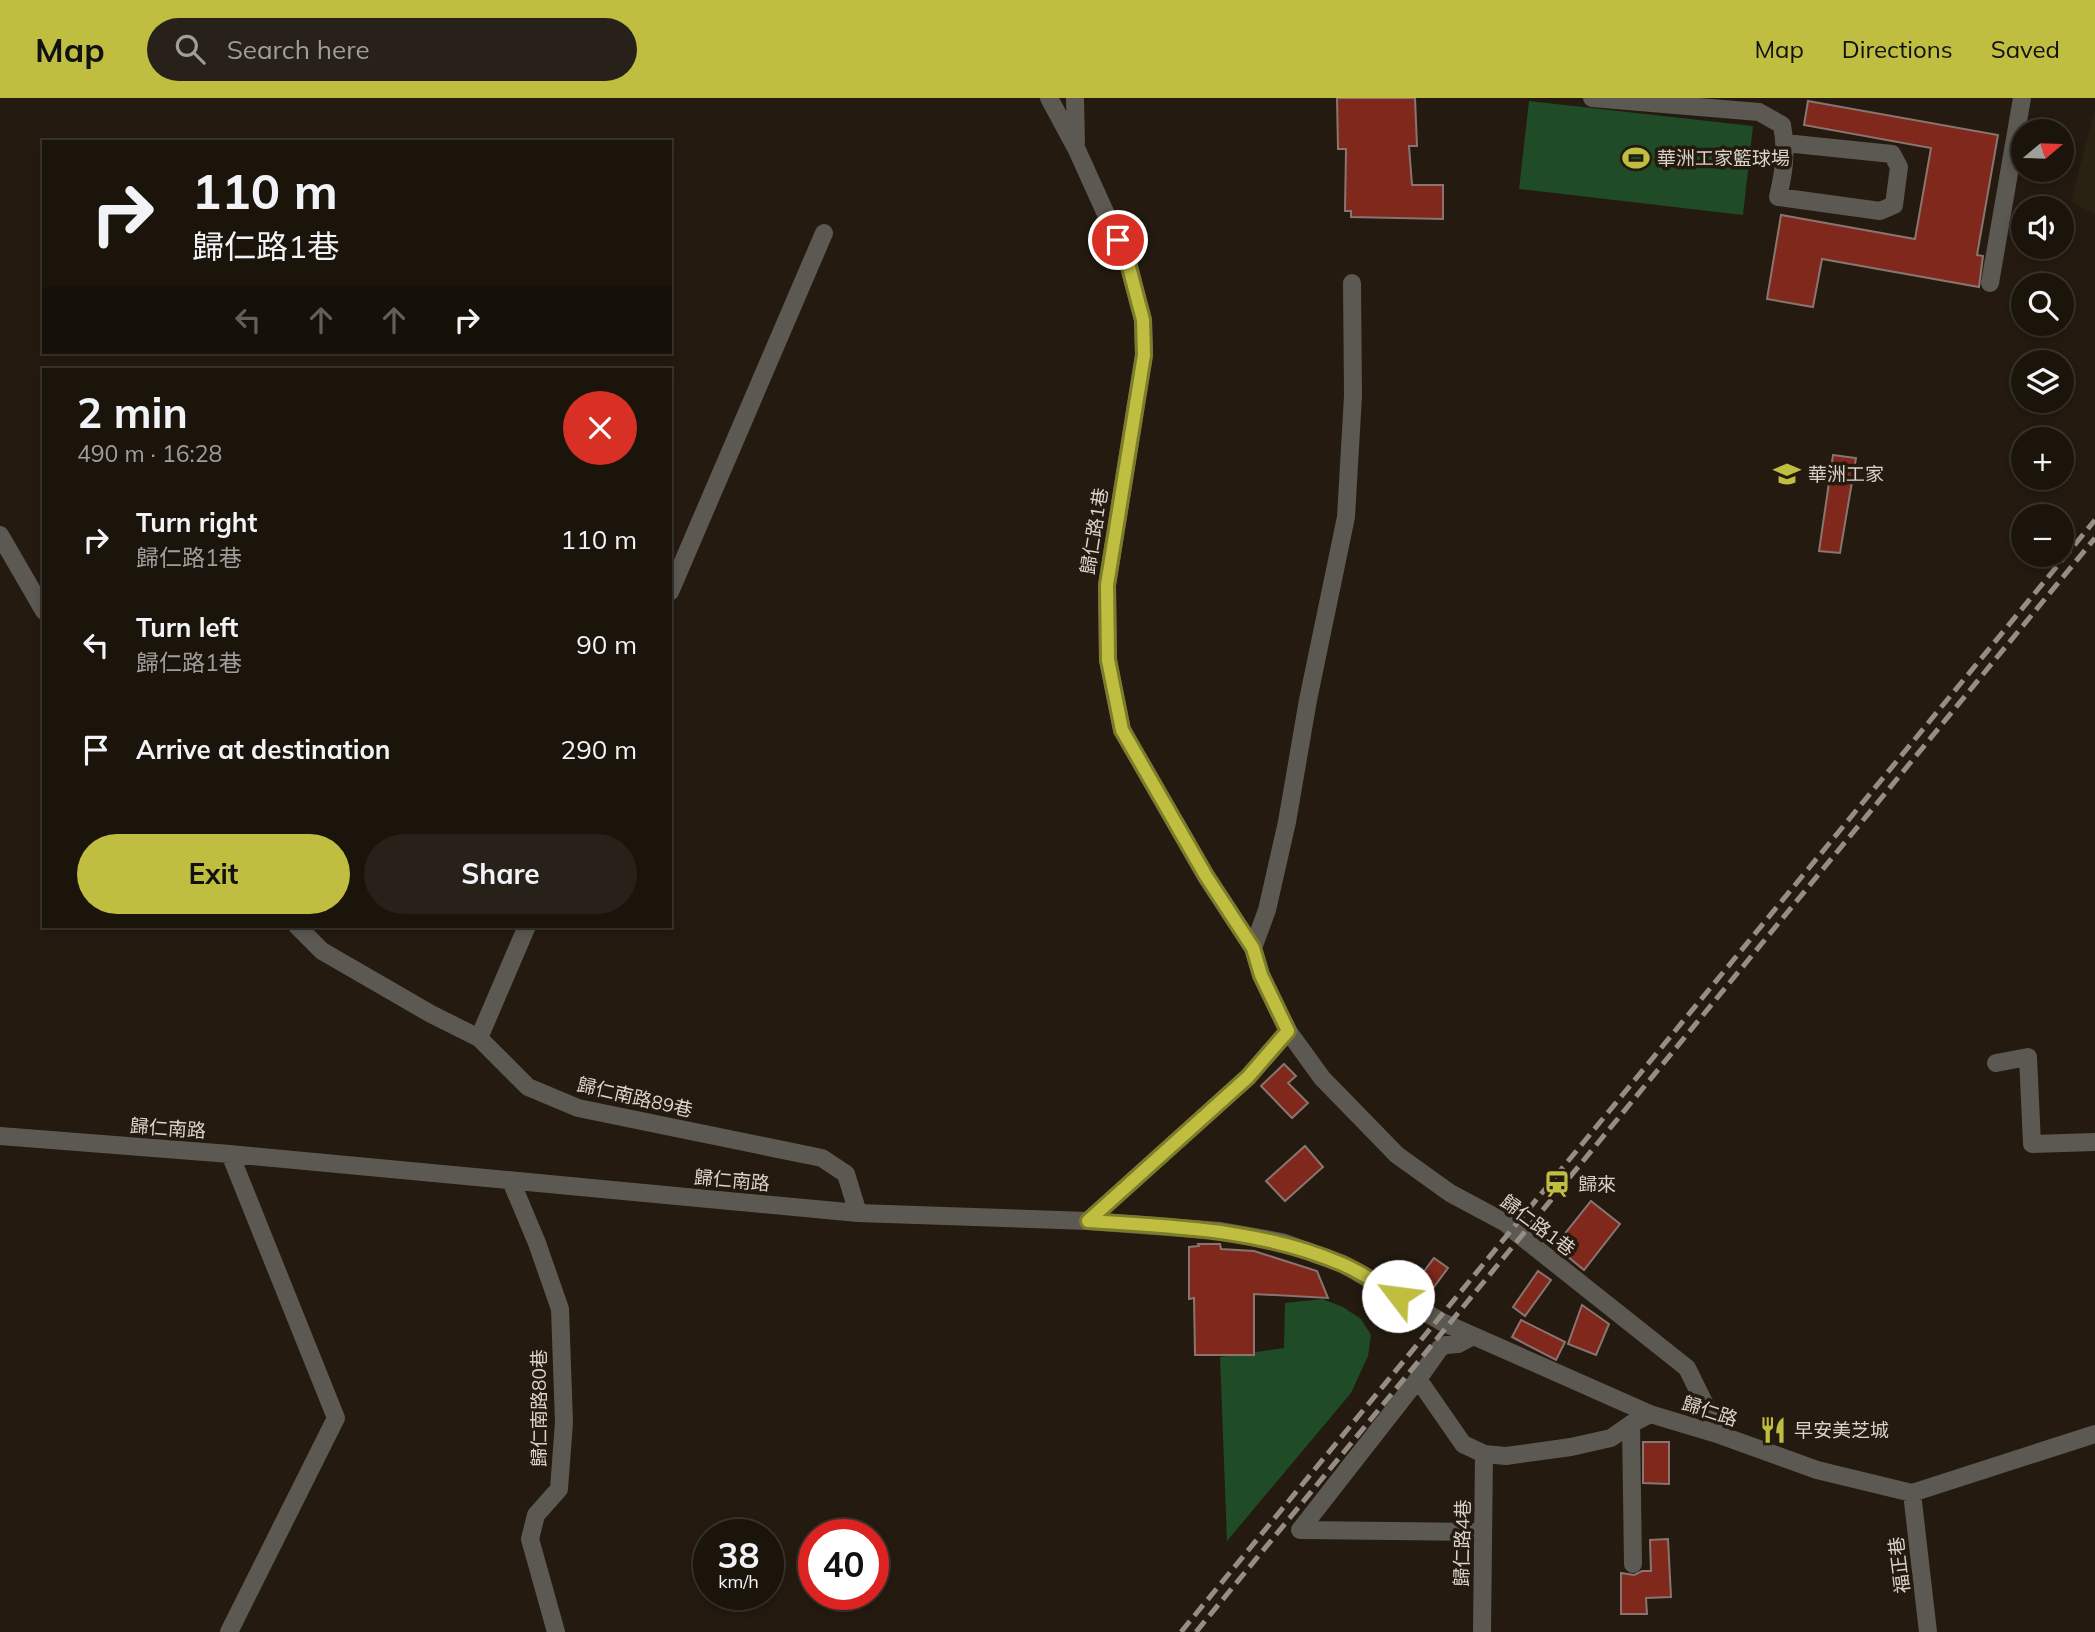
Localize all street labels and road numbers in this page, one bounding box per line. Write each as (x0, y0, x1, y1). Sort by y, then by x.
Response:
street label: 歸仁路1巷 (1075, 486, 1113, 576)
street label: 歸仁南路89巷 (575, 1072, 695, 1122)
street label: 歸仁南路 (129, 1113, 207, 1143)
street label: 歸仁南路 (693, 1165, 771, 1195)
street label: 歸仁路1巷 (1496, 1189, 1580, 1261)
street label: 歸仁南路80巷 (527, 1349, 551, 1467)
street label: 歸仁路 (1679, 1391, 1741, 1431)
street label: 歸仁路4巷 (1449, 1499, 1475, 1587)
street label: 福正巷 (1884, 1535, 1914, 1595)

